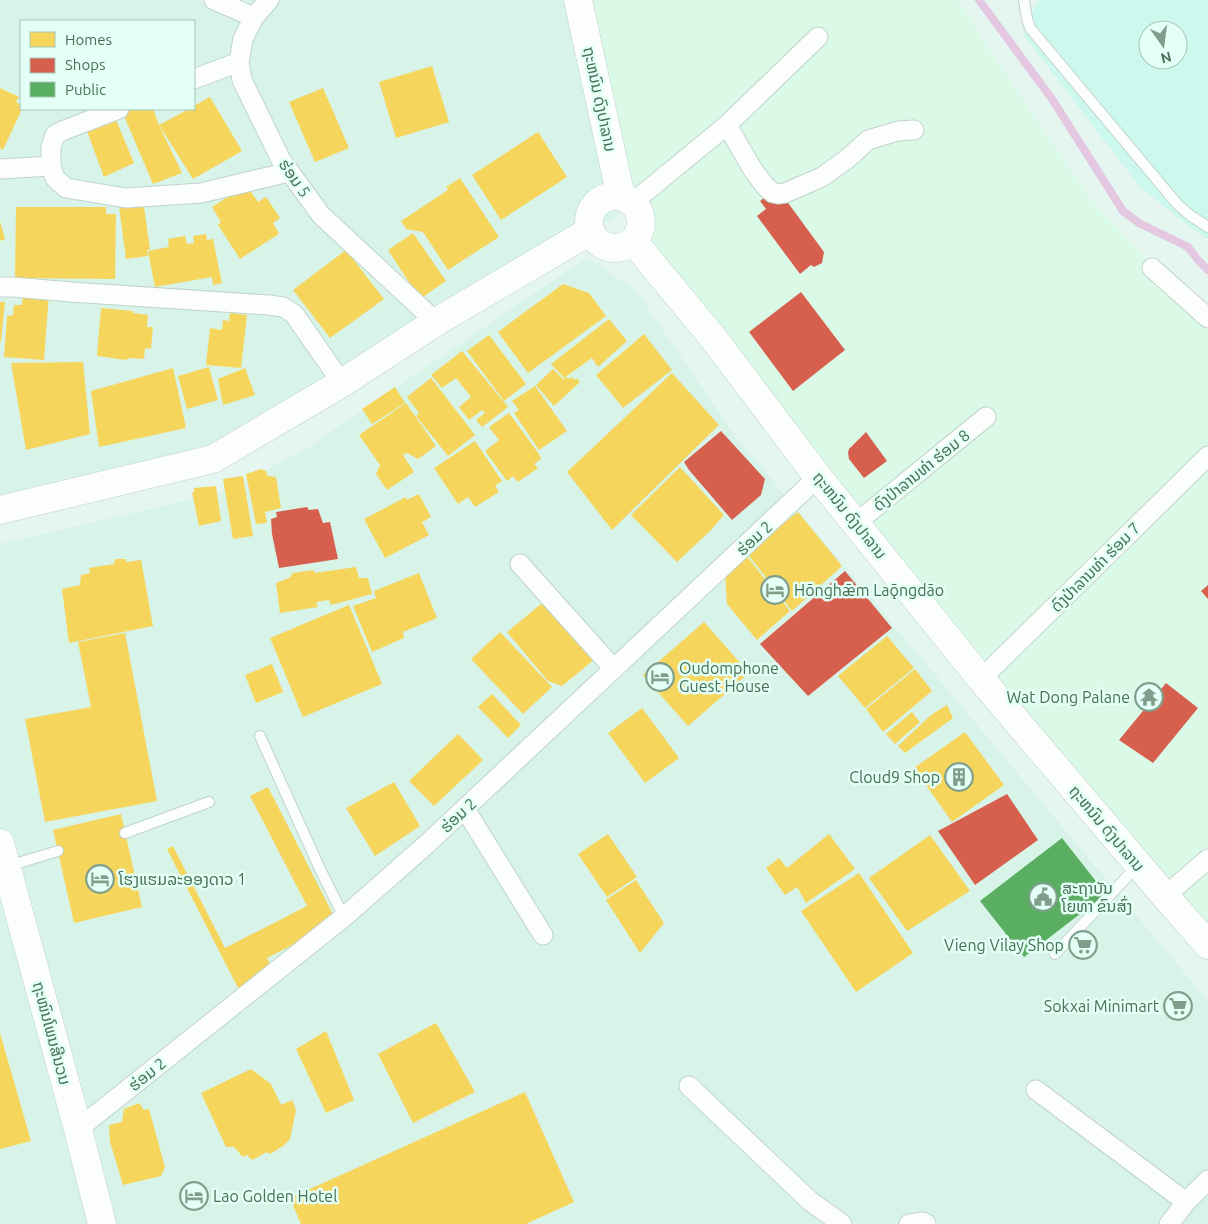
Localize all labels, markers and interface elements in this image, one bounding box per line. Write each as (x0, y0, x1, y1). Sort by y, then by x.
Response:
legend (20, 20, 195, 110)
north arrow (1138, 20, 1188, 70)
text: Homes (65, 31, 112, 48)
street label: ຖະຫນົນ ດົງປາລານ (580, 45, 620, 153)
text: N (1159, 49, 1173, 67)
text: Shops (65, 56, 106, 73)
text: Public (65, 81, 106, 98)
street label: ຮ່ອມ 5 (276, 156, 314, 200)
street label: ດົງປ່າລານທ່າ ຮ່ອມ 8 (869, 426, 973, 514)
street label: ຖະຫນົນ ດົງປາລານ (809, 468, 891, 562)
street label: ຮ່ອມ 2 (732, 517, 776, 559)
street label: ດົງປ່າລານທ່າ ຮ່ອມ 7 (1047, 519, 1143, 615)
hotel icon: Hōnghǣm Laǭngdāo (760, 575, 790, 605)
place label: Hōnghǣm Laǭngdāo (794, 581, 944, 599)
place label: Oudomphone Guest House (679, 659, 779, 695)
hotel icon: Oudomphone Guest House (645, 662, 675, 692)
temple icon: Wat Dong Palane (1134, 682, 1164, 712)
place label: Wat Dong Palane (1007, 688, 1130, 706)
building icon: Cloud9 Shop (944, 762, 974, 792)
place label: Cloud9 Shop (849, 768, 940, 786)
street label: ຖະຫນົນ ດົງປາລານ (1066, 781, 1148, 875)
street label: ຮ່ອມ 2 (436, 794, 480, 836)
hotel icon: ໂຮງແຮມລະອອງດາວ 1 (85, 864, 115, 894)
place label: ໂຮງແຮມລະອອງດາວ 1 (118, 870, 246, 888)
place label: ສະຖາບັນ ໂຍທາ ຂົນສົ່ງ (1061, 879, 1133, 915)
public building icon: ສະຖາບັນ ໂຍທາ ຂົນສົ່ງ (1028, 882, 1058, 912)
supermarket icon: Vieng Vilay Shop (1068, 930, 1098, 960)
place label: Vieng Vilay Shop (944, 936, 1064, 954)
street label: ຖະໜົນໂພນສີນວນ (30, 979, 74, 1087)
supermarket icon: Sokxai Minimart (1163, 991, 1193, 1021)
place label: Sokxai Minimart (1044, 997, 1160, 1015)
street label: ຮ່ອມ 2 (125, 1054, 169, 1094)
hotel icon: Lao Golden Hotel (179, 1181, 209, 1211)
place label: Lao Golden Hotel (213, 1187, 337, 1205)

